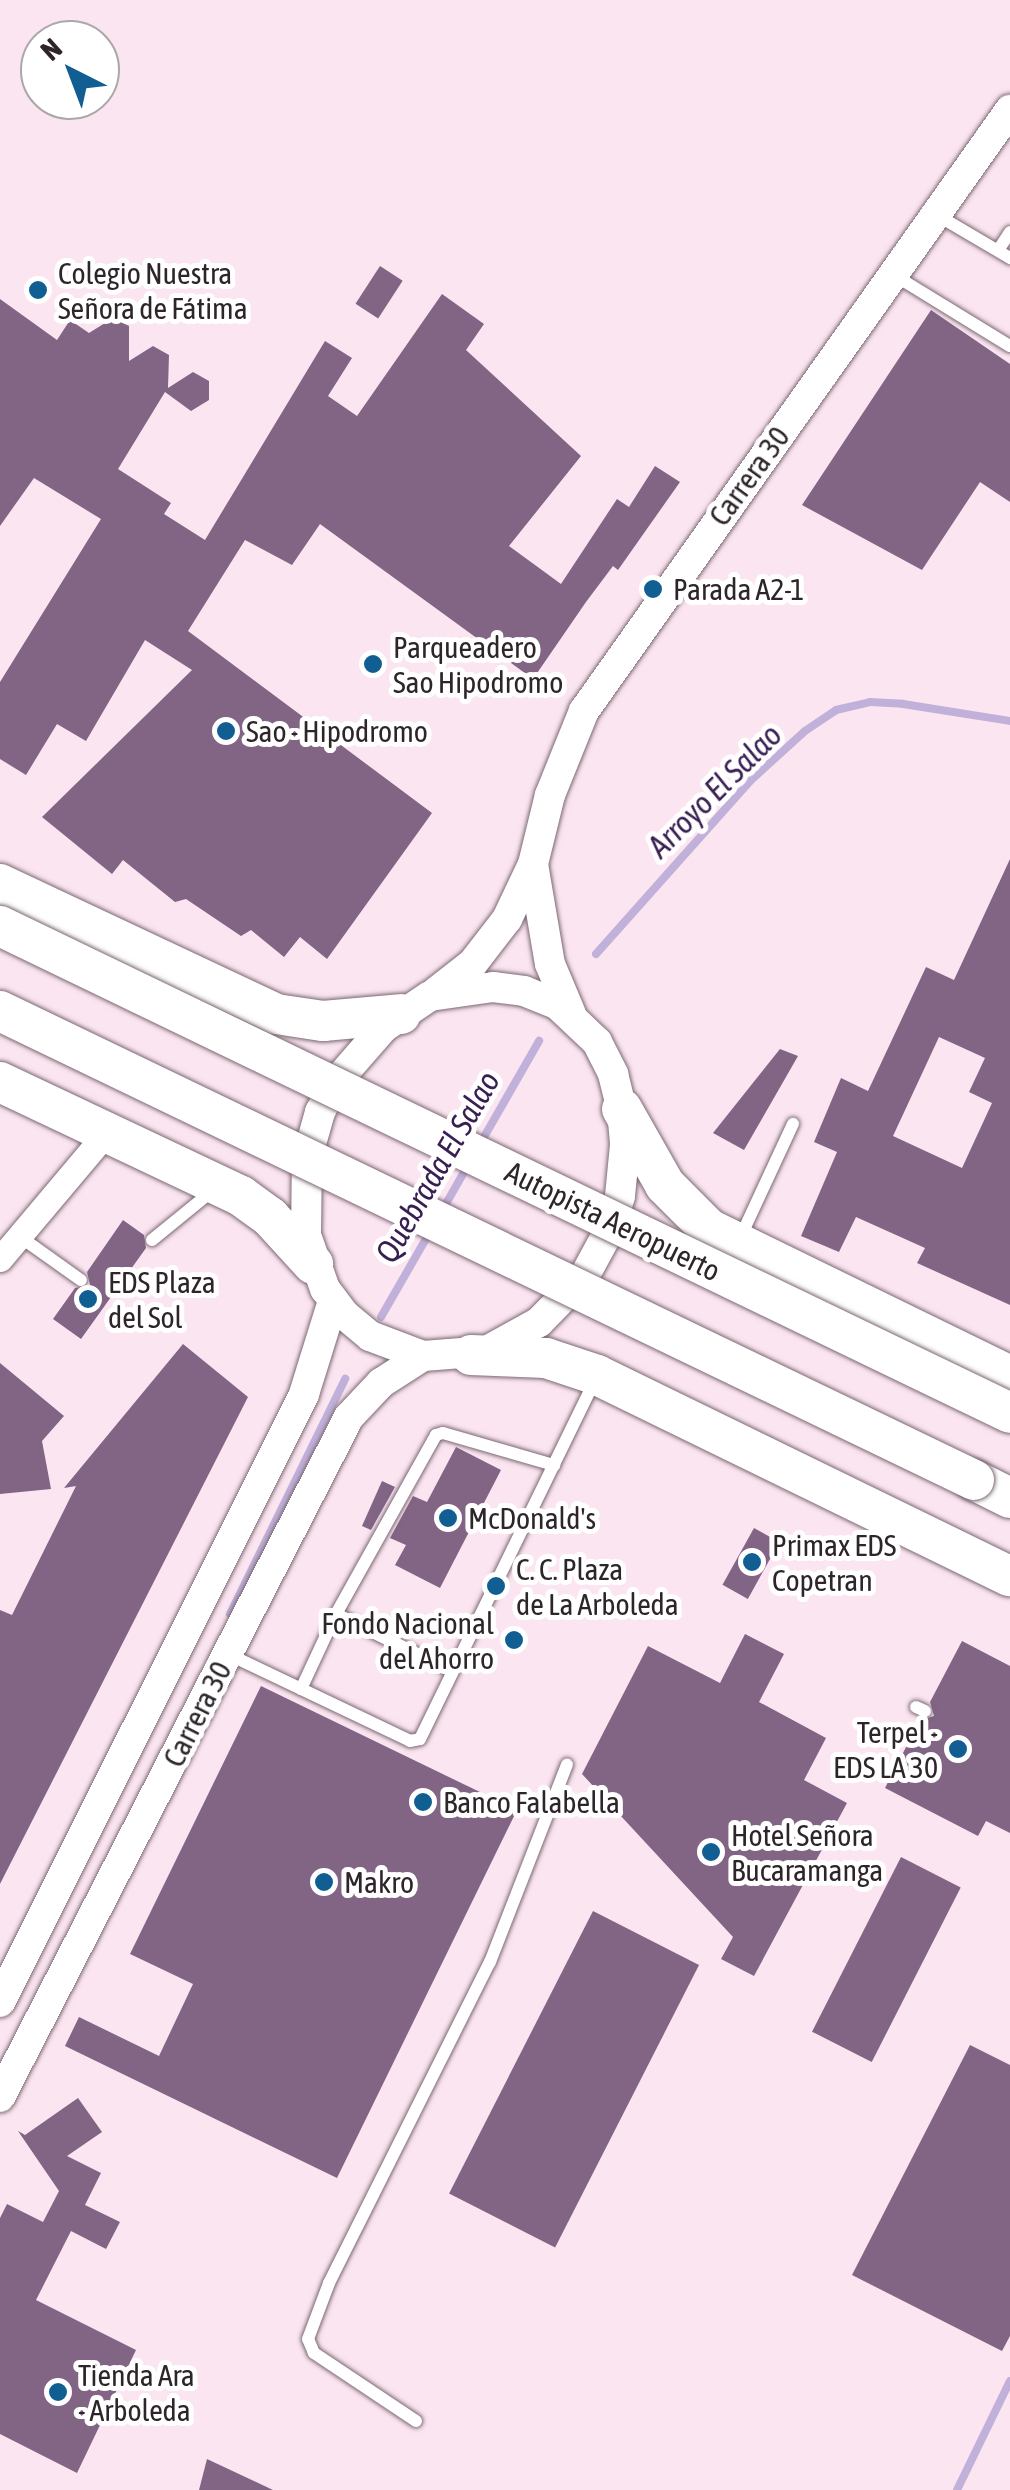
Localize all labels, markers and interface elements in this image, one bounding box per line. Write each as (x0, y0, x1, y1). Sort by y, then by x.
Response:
north arrow (20, 20, 120, 120)
text: N (34, 32, 68, 67)
place label: Colegio Nuestra Señora de Fátima (58, 255, 248, 326)
marker: Colegio Nuestra Señora de Fátima (27, 279, 49, 301)
street label: Carrera 30 (701, 420, 797, 532)
place label: Parada A2-1 (673, 571, 804, 607)
marker: Parada A2-1 (642, 578, 664, 600)
place label: Parqueadero Sao Hipodromo (393, 629, 563, 700)
marker: Parqueadero Sao Hipodromo (362, 653, 384, 675)
place label: Sao - Hipodromo (246, 713, 428, 749)
water label: Arroyo El Salao (640, 716, 790, 866)
marker: Sao - Hipodromo (215, 720, 237, 742)
water label: Quebrada El Salao (368, 1065, 508, 1269)
street label: Autopista Aeropuerto (500, 1153, 726, 1289)
place label: EDS Plaza del Sol (108, 1264, 216, 1334)
marker: EDS Plaza del Sol (77, 1288, 99, 1310)
place label: McDonald's (468, 1500, 596, 1536)
marker: McDonald's (437, 1507, 459, 1529)
place label: Primax EDS Copetran (772, 1527, 896, 1598)
place label: C. C. Plaza de La Arboleda (516, 1551, 679, 1622)
marker: Primax EDS Copetran (741, 1551, 763, 1573)
marker: C. C. Plaza de La Arboleda (485, 1575, 507, 1597)
place label: Fondo Nacional del Ahorro (321, 1605, 494, 1676)
marker: Fondo Nacional del Ahorro (503, 1629, 525, 1651)
street label: Carrera 30 (155, 1655, 239, 1773)
place label: Terpel - EDS LA 30 (833, 1714, 938, 1784)
marker: Terpel - EDS LA 30 (947, 1738, 969, 1760)
place label: Banco Falabella (443, 1784, 620, 1820)
marker: Banco Falabella (412, 1791, 434, 1813)
place label: Hotel Señora Bucaramanga (731, 1817, 883, 1888)
marker: Hotel Señora Bucaramanga (700, 1841, 722, 1863)
place label: Makro (344, 1864, 414, 1900)
marker: Makro (313, 1871, 335, 1893)
place label: Tienda Ara - Arboleda (78, 2357, 195, 2428)
marker: Tienda Ara - Arboleda (47, 2381, 69, 2403)

